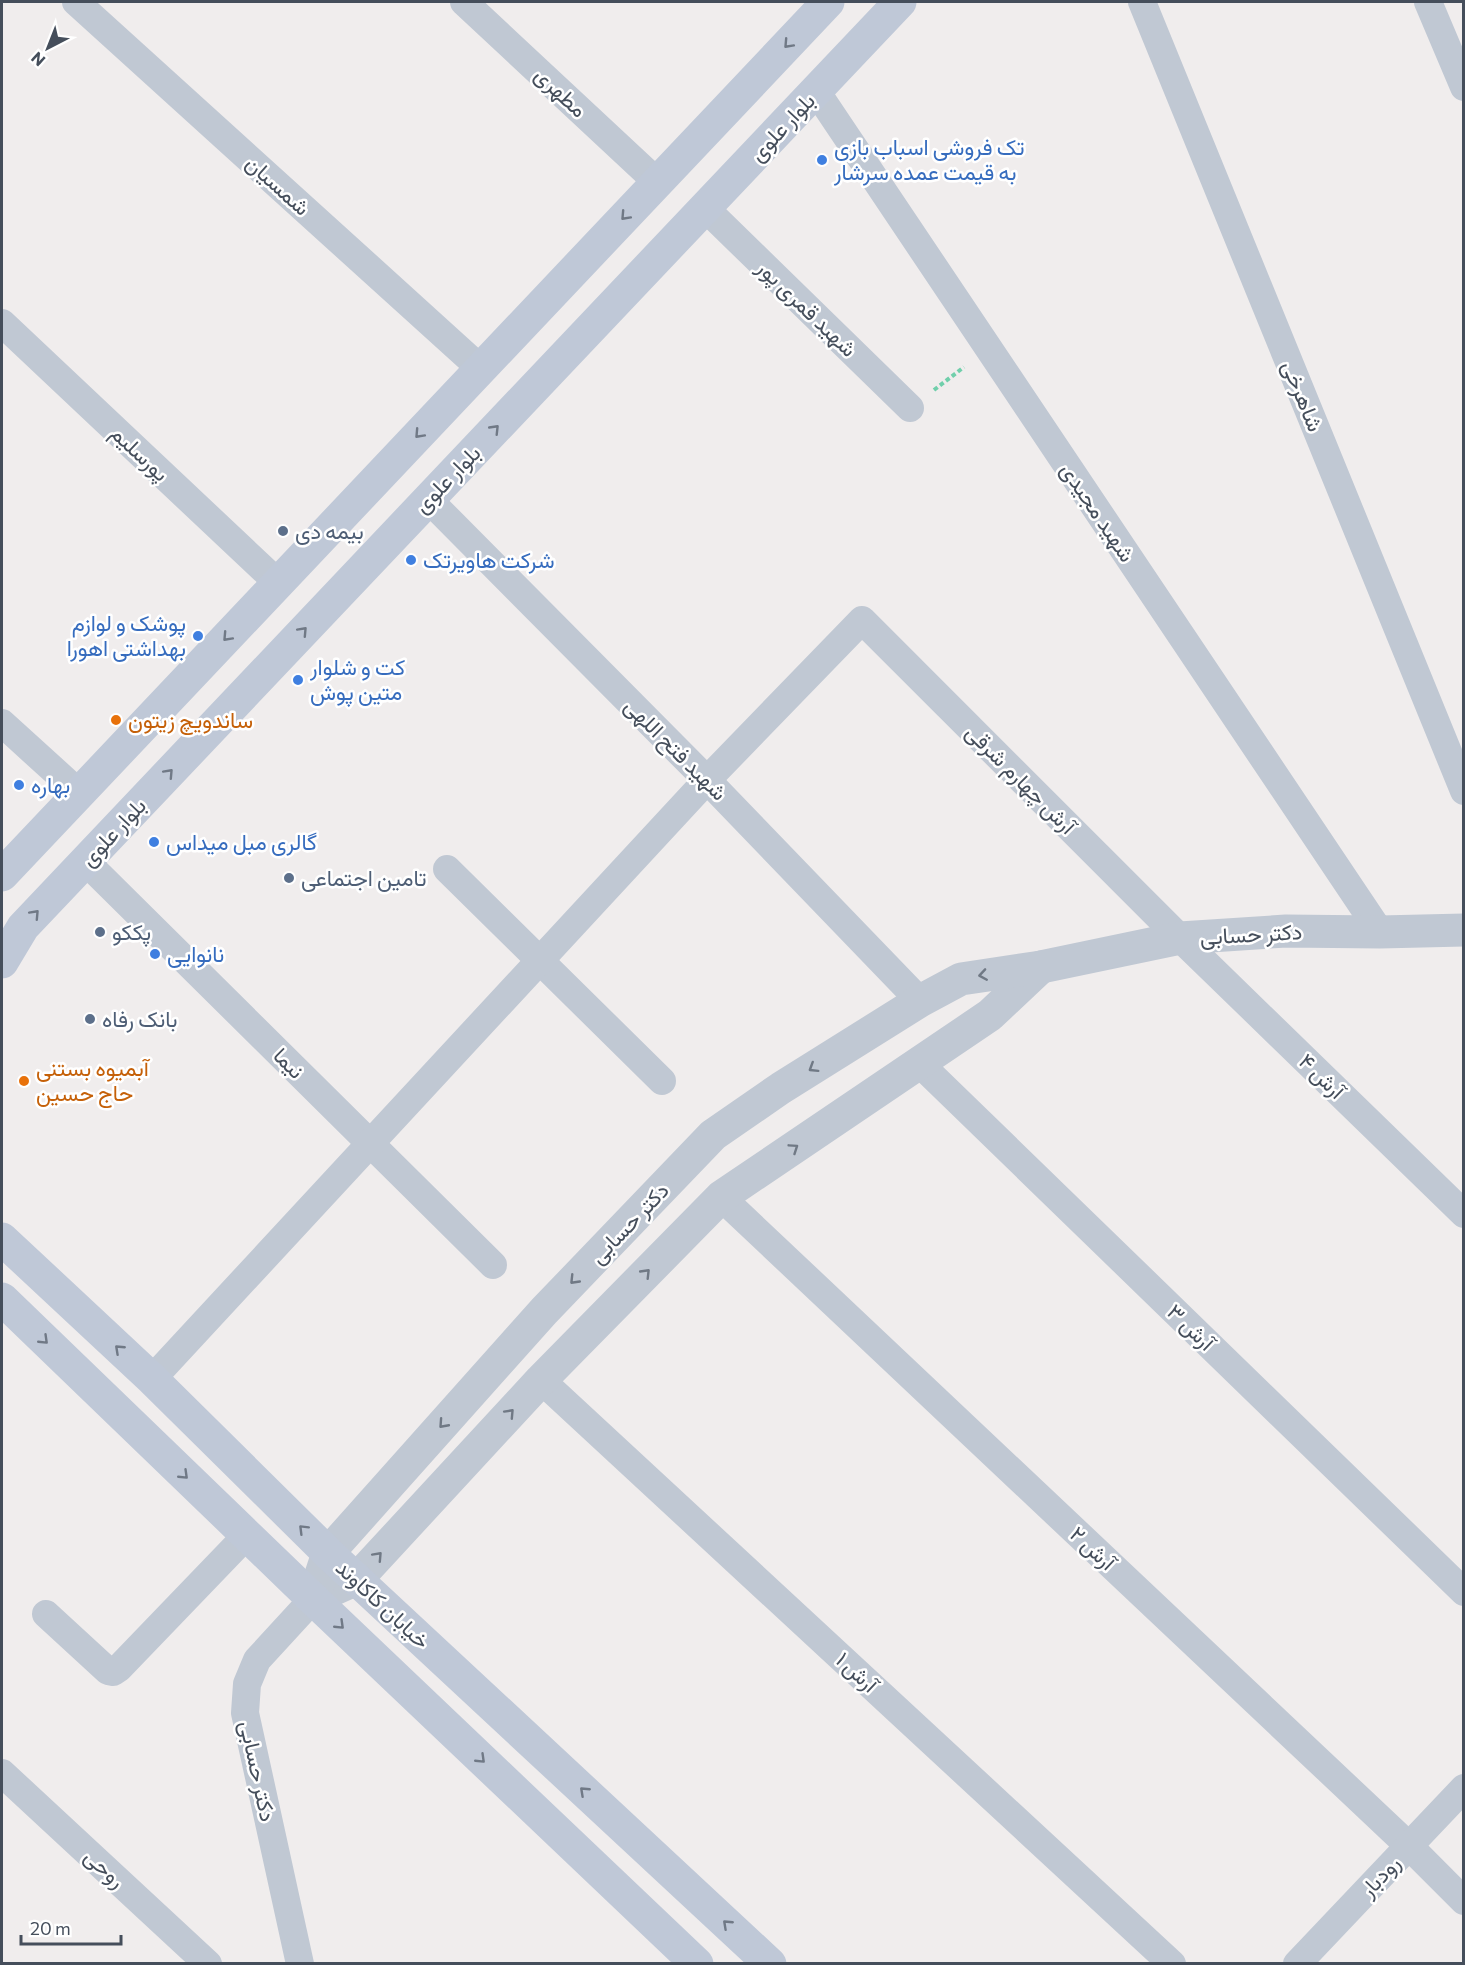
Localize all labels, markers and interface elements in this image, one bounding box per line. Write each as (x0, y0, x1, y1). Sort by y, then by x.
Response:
north arrow (18, 18, 78, 78)
one-way arrow (784, 37, 795, 48)
text: N (27, 48, 48, 71)
street label: مطهری (529, 61, 593, 123)
street label: بلوار علوی (743, 87, 821, 167)
place label: تک فروشی اسباب بازی به قیمت عمده سرشار (833, 133, 1025, 186)
street label: شمسیان (241, 149, 316, 220)
marker: تک فروشی اسباب بازی به قیمت عمده سرشار (815, 153, 829, 167)
one-way arrow (621, 209, 632, 220)
street label: شهید قمری پور (750, 253, 863, 363)
street label: شاهرخی (1276, 356, 1330, 436)
street label: پورسلیم (104, 419, 175, 488)
one-way arrow (488, 425, 499, 435)
one-way arrow (415, 427, 426, 438)
street label: بلوار علوی (408, 439, 486, 519)
street label: شهید مجیدی (1054, 457, 1142, 567)
place label: بیمه دی (295, 517, 364, 545)
marker: بیمه دی (276, 524, 290, 538)
place label: شرکت هاویرتک (423, 546, 555, 574)
marker: شرکت هاویرتک (404, 553, 418, 567)
place label: پوشک و لوازم بهداشتی اهورا (67, 609, 186, 662)
one-way arrow (296, 628, 307, 638)
marker: پوشک و لوازم بهداشتی اهورا (191, 629, 205, 643)
one-way arrow (223, 630, 234, 640)
place label: کت و شلوار متین پوش (309, 653, 405, 707)
marker: کت و شلوار متین پوش (291, 673, 305, 687)
street label: شهید فتح اللهی (618, 692, 733, 807)
place label: ساندویچ زیتون (128, 706, 253, 735)
marker: ساندویچ زیتون (109, 713, 123, 727)
street label: آرش چهارم شرقی (959, 718, 1083, 842)
one-way arrow (162, 769, 173, 779)
place label: بهاره (31, 771, 70, 799)
marker: بهاره (12, 778, 26, 792)
street label: بلوار علوی (74, 792, 152, 872)
place label: گالری مبل میداس (166, 828, 317, 856)
marker: گالری مبل میداس (147, 835, 161, 849)
place label: تامین اجتماعی (301, 864, 426, 892)
marker: تامین اجتماعی (282, 871, 296, 885)
one-way arrow (27, 910, 38, 921)
street label: دکتر حسابی (1199, 917, 1303, 951)
place label: پککو (112, 918, 151, 947)
marker: پککو (93, 925, 107, 939)
place label: نانوایی (167, 940, 224, 968)
marker: نانوایی (148, 947, 162, 961)
one-way arrow (978, 969, 988, 981)
place label: بانک رفاه (102, 1005, 178, 1033)
marker: بانک رفاه (83, 1012, 97, 1026)
street label: نیما (268, 1042, 310, 1084)
street label: آرش ۴ (1293, 1047, 1352, 1106)
place label: آبمیوه بستنی حاج حسین (36, 1054, 151, 1108)
one-way arrow (809, 1060, 819, 1072)
marker: آبمیوه بستنی حاج حسین (17, 1074, 31, 1088)
one-way arrow (788, 1143, 798, 1155)
street label: دکتر حسابی (583, 1176, 675, 1270)
one-way arrow (639, 1270, 650, 1281)
one-way arrow (571, 1272, 582, 1283)
street label: آرش ۳ (1161, 1298, 1222, 1358)
one-way arrow (37, 1333, 47, 1344)
one-way arrow (115, 1345, 126, 1356)
one-way arrow (503, 1409, 514, 1420)
one-way arrow (439, 1417, 450, 1428)
one-way arrow (178, 1468, 188, 1479)
street label: آرش ۲ (1064, 1520, 1123, 1577)
one-way arrow (300, 1525, 311, 1536)
street label: خیابان کاکاوند (330, 1553, 436, 1655)
one-way arrow (371, 1553, 382, 1563)
one-way arrow (333, 1617, 344, 1628)
street label: آرش ۱ (830, 1646, 885, 1700)
street label: دکتر حسابی (234, 1718, 282, 1824)
one-way arrow (475, 1752, 485, 1763)
one-way arrow (580, 1787, 591, 1798)
street label: روحی (79, 1842, 131, 1894)
street label: رودبار (1353, 1849, 1406, 1904)
scale bar (21, 1908, 122, 1946)
text: 20 m (30, 1917, 71, 1939)
one-way arrow (723, 1920, 734, 1931)

